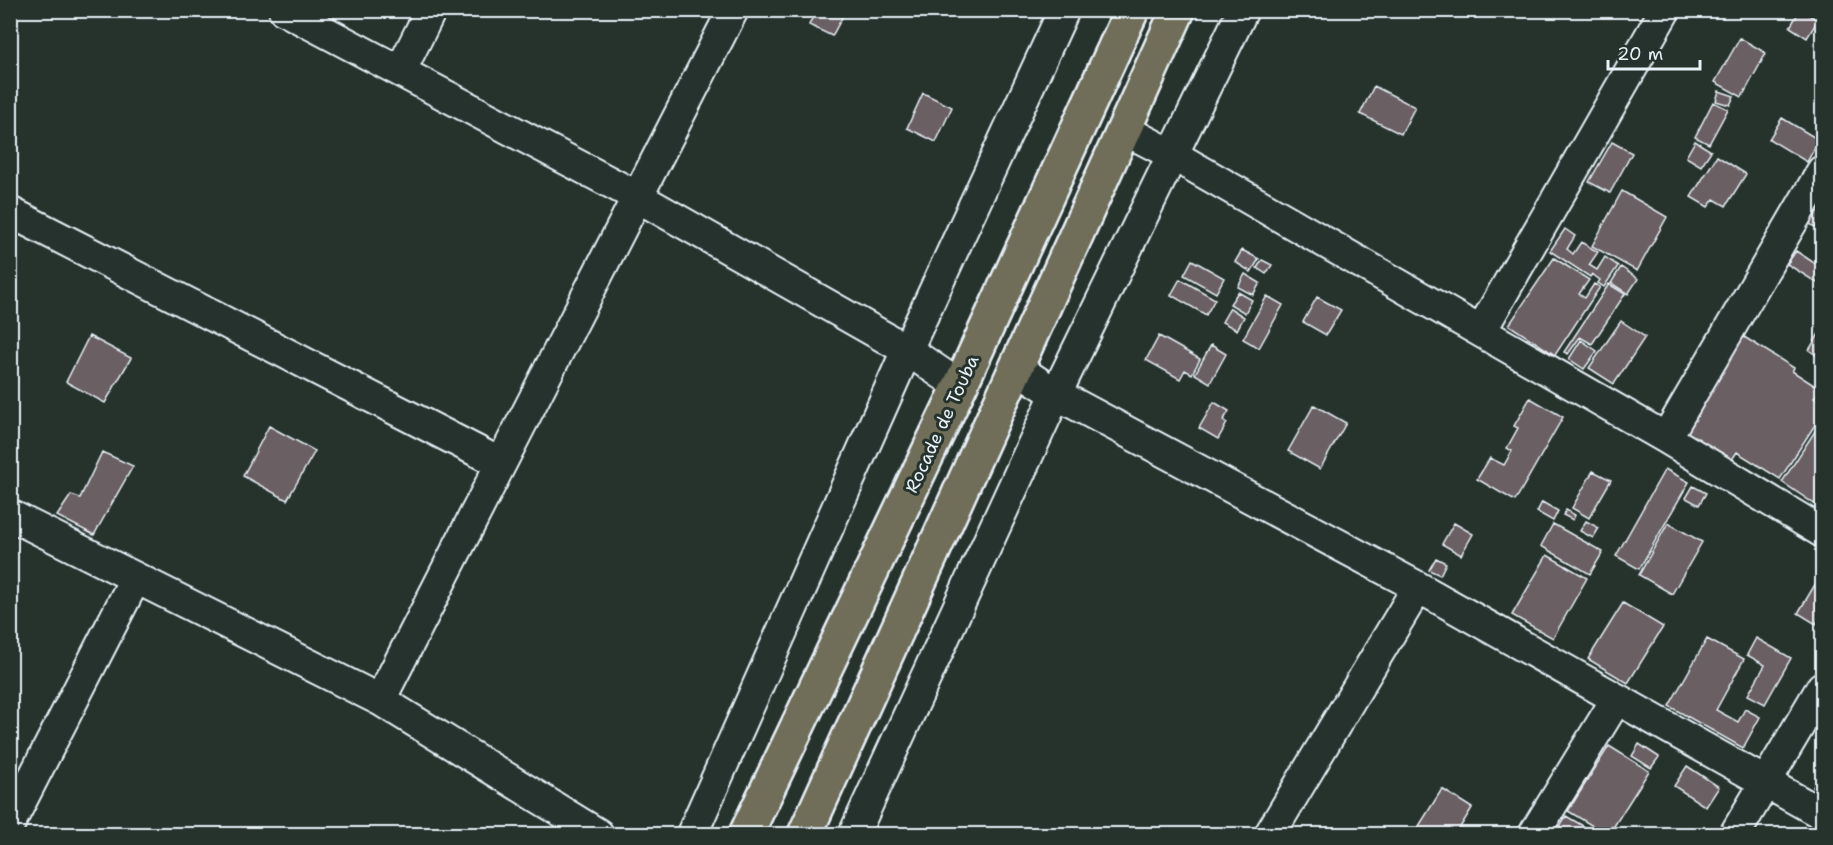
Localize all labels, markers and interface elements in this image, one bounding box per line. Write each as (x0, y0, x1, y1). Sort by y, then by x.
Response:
scale bar (1608, 33, 1700, 71)
text: 20 m (1617, 42, 1663, 66)
street label: Rocade de Touba (900, 351, 984, 497)

